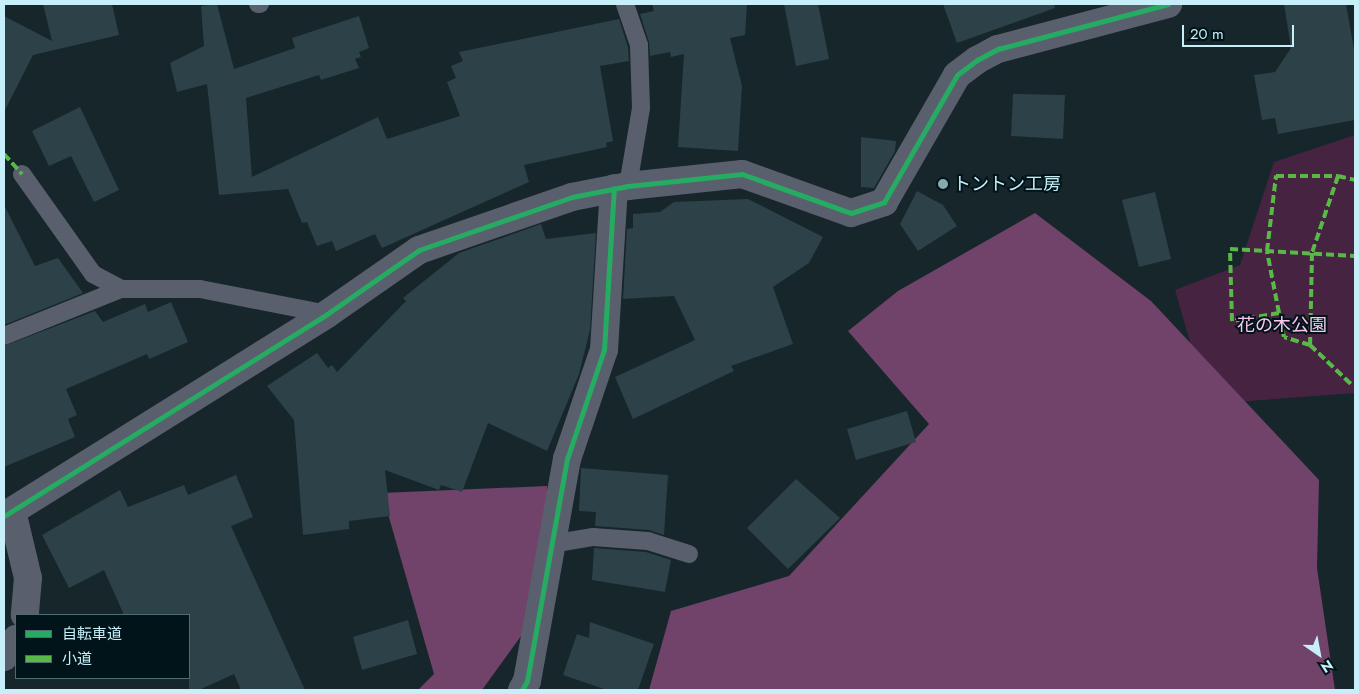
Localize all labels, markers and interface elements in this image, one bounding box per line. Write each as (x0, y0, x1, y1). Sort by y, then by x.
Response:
scale bar (1184, 15, 1296, 47)
text: 20 m (1190, 23, 1224, 45)
place label: トントン工房 (953, 173, 1061, 195)
marker: トントン工房 (937, 178, 949, 190)
park label: 花の木公園 (1237, 314, 1327, 336)
legend (15, 614, 190, 679)
text: 自転車道 (62, 623, 122, 645)
north arrow (1294, 629, 1344, 679)
text: 小道 (62, 648, 92, 670)
text: N (1317, 655, 1337, 678)

